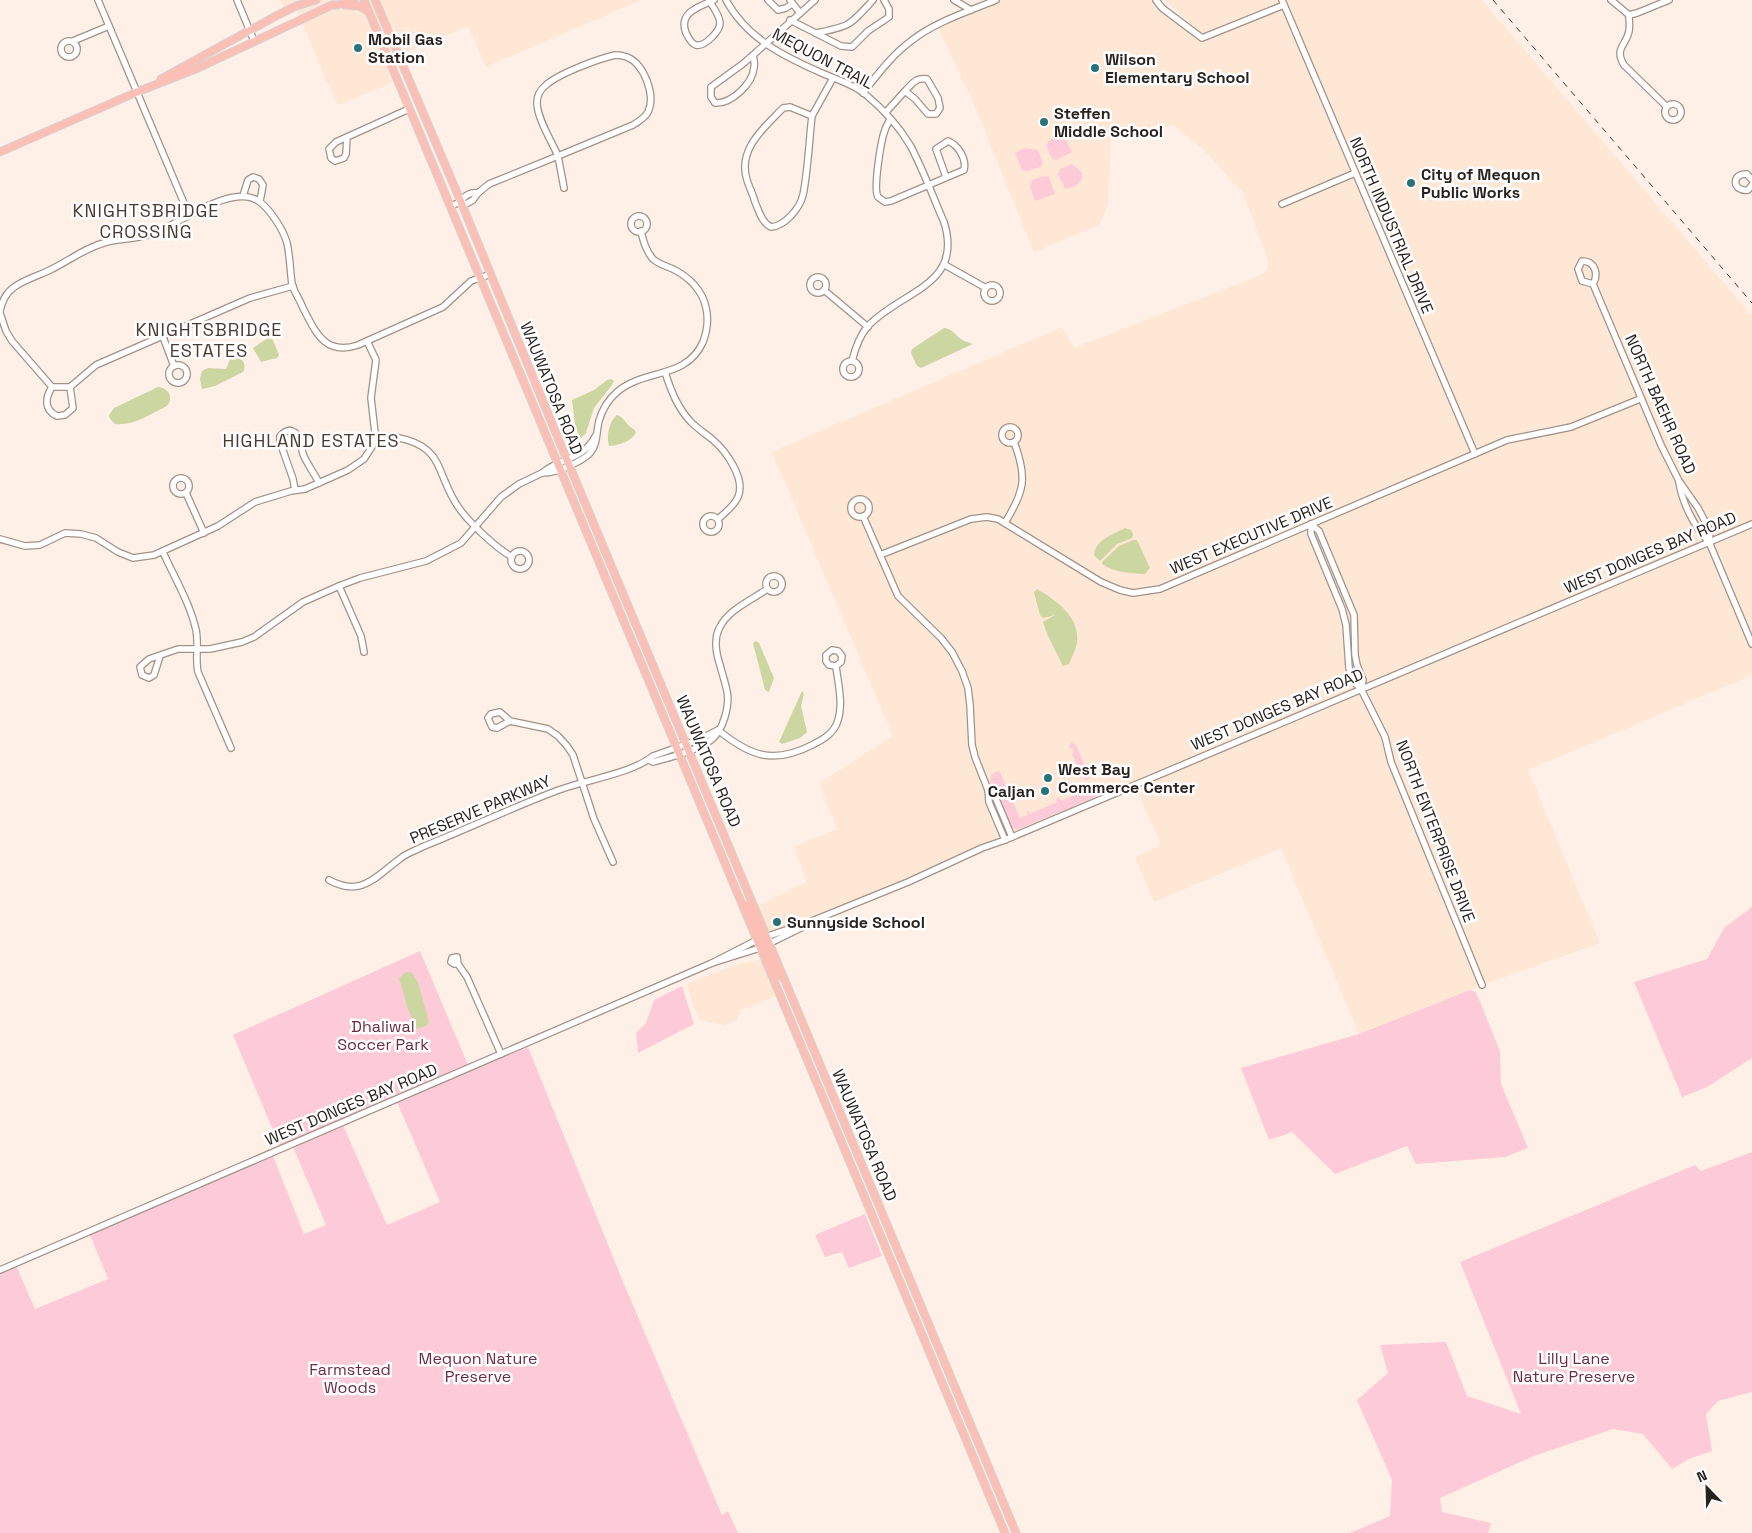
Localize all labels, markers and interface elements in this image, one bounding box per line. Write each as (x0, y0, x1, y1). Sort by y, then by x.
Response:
street label: MEQUON TRAIL (769, 23, 877, 94)
place label: Mobil Gas Station (368, 29, 443, 68)
marker: Mobil Gas Station (352, 42, 364, 54)
place label: Wilson Elementary School (1105, 49, 1249, 88)
marker: Wilson Elementary School (1089, 62, 1101, 74)
place label: Steffen Middle School (1054, 103, 1163, 142)
marker: Steffen Middle School (1038, 116, 1050, 128)
street label: NORTH INDUSTRIAL DRIVE (1345, 134, 1438, 317)
place label: City of Mequon Public Works (1421, 164, 1540, 203)
marker: City of Mequon Public Works (1405, 177, 1417, 189)
district label: KNIGHTSBRIDGE CROSSING (73, 199, 219, 243)
district label: KNIGHTSBRIDGE ESTATES (136, 318, 282, 362)
street label: WAUWATOSA ROAD (515, 319, 588, 458)
street label: NORTH BAEHR ROAD (1620, 331, 1701, 477)
district label: HIGHLAND ESTATES (222, 429, 400, 452)
street label: WEST EXECUTIVE DRIVE (1167, 492, 1336, 579)
street label: WEST DONGES BAY ROAD (1561, 507, 1740, 598)
street label: WEST DONGES BAY ROAD (1188, 664, 1367, 755)
street label: WAUWATOSA ROAD (671, 692, 746, 830)
street label: NORTH ENTERPRISE DRIVE (1391, 737, 1480, 925)
place label: West Bay Commerce Center (1058, 759, 1195, 798)
street label: PRESERVE PARKWAY (406, 770, 554, 849)
marker: West Bay Commerce Center (1042, 772, 1054, 784)
place label: Caljan (988, 781, 1035, 802)
marker: Caljan (1039, 785, 1051, 797)
place label: Sunnyside School (787, 912, 925, 933)
marker: Sunnyside School (771, 916, 783, 928)
park label: Dhaliwal Soccer Park (337, 1016, 429, 1055)
street label: WEST DONGES BAY ROAD (262, 1059, 441, 1150)
street label: WAUWATOSA ROAD (827, 1066, 902, 1204)
park label: Mequon Nature Preserve (419, 1348, 537, 1387)
park label: Lilly Lane Nature Preserve (1513, 1348, 1635, 1387)
park label: Farmstead Woods (309, 1359, 391, 1398)
north arrow (1682, 1463, 1732, 1513)
text: N (1694, 1466, 1710, 1486)

